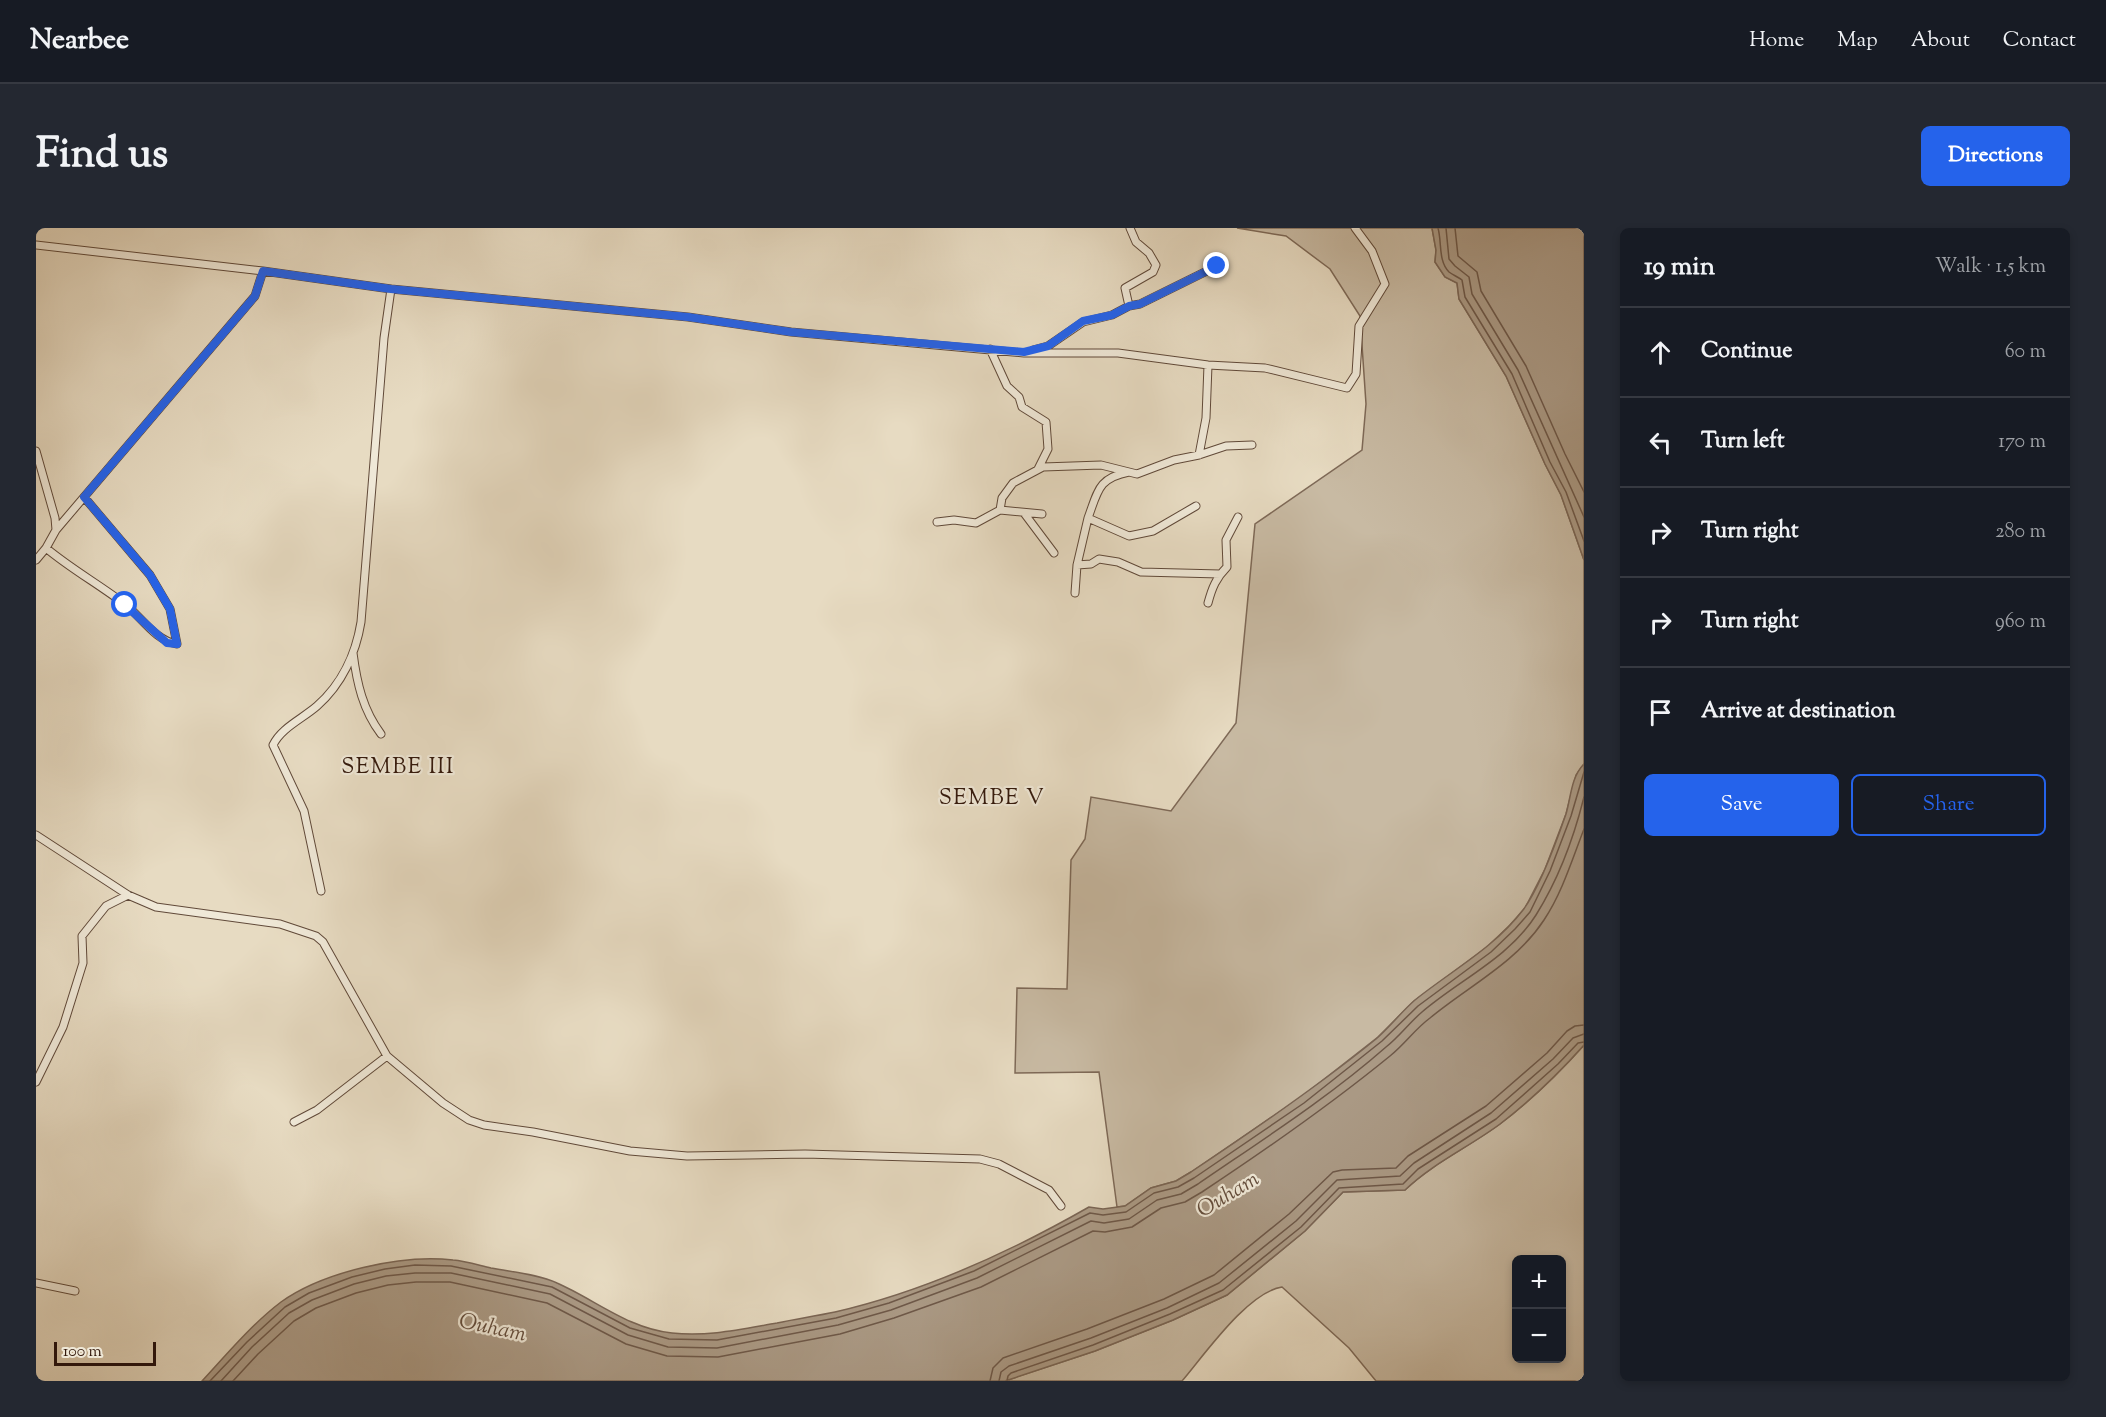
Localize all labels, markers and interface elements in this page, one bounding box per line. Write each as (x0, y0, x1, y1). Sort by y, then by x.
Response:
text: Nearbee (30, 21, 129, 61)
text: Home (1749, 26, 1804, 56)
text: Map (1837, 26, 1878, 56)
text: About (1911, 26, 1970, 56)
text: Contact (2003, 26, 2076, 56)
text: Find us (36, 126, 168, 186)
button: Directions (1921, 126, 2070, 186)
text: 19 min (1644, 249, 1715, 286)
route end (1203, 252, 1229, 278)
text: Walk · 1.5 km (1935, 253, 2046, 282)
icon: ahead (1644, 336, 1677, 369)
text: Continue (1701, 336, 1792, 368)
text: 60 m (2005, 338, 2046, 367)
icon: left (1644, 426, 1677, 459)
text: Turn left (1701, 426, 1784, 458)
text: 170 m (1998, 428, 2046, 457)
icon: right (1644, 516, 1677, 549)
text: Turn right (1701, 516, 1798, 548)
text: 280 m (1995, 518, 2046, 547)
route start (111, 591, 137, 617)
icon: right (1644, 606, 1677, 639)
text: Turn right (1701, 606, 1798, 638)
text: 960 m (1995, 608, 2046, 637)
icon: arrive (1644, 696, 1677, 729)
text: Arrive at destination (1701, 696, 1896, 728)
district label: SEMBE III (341, 752, 455, 784)
button: Save (1644, 774, 1839, 836)
button: Share (1851, 774, 2046, 836)
district label: SEMBE V (939, 783, 1045, 815)
water label: Ouham (1191, 1164, 1266, 1227)
map controls (1512, 1255, 1566, 1363)
button: + (1512, 1255, 1566, 1309)
water label: Ouham (456, 1306, 529, 1352)
button: − (1512, 1309, 1566, 1363)
scale bar (54, 1339, 156, 1366)
text: 100 m (63, 1341, 102, 1364)

